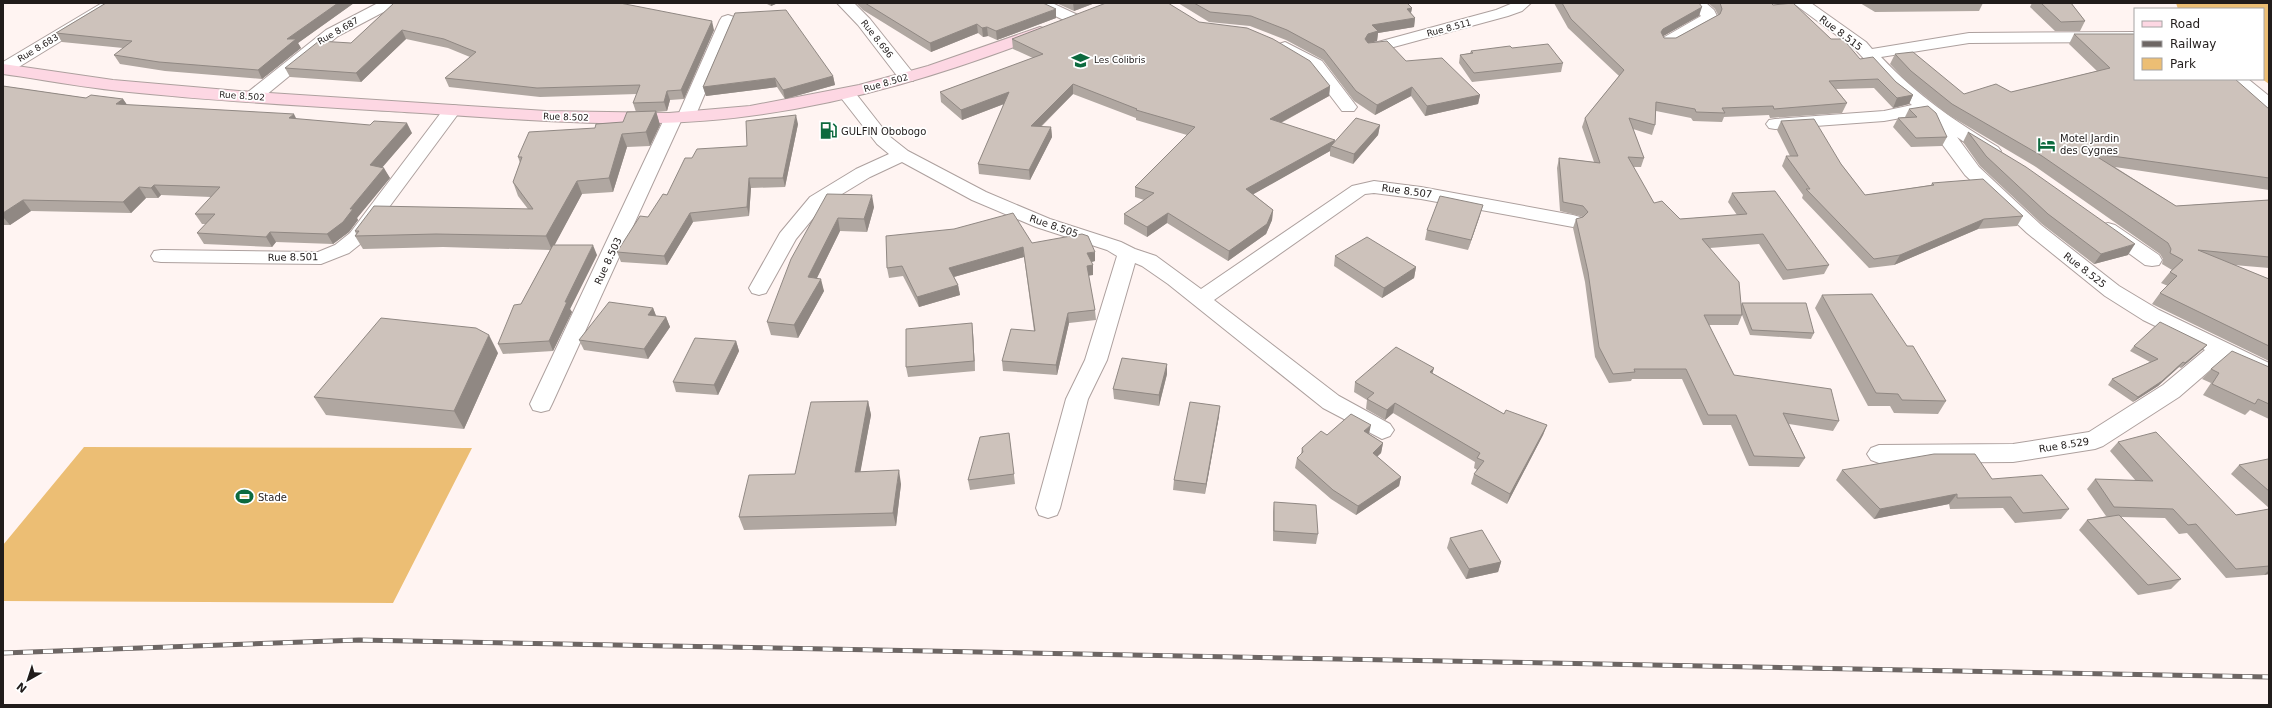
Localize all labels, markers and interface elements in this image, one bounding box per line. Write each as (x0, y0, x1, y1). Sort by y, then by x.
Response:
legend (2134, 8, 2264, 80)
street label: Rue 8.515 (1817, 13, 1865, 53)
street label: Rue 8.687 (316, 15, 360, 47)
street label: Rue 8.511 (1426, 17, 1472, 39)
text: Road (2170, 17, 2200, 31)
street label: Rue 8.696 (859, 18, 895, 60)
street label: Rue 8.683 (16, 32, 60, 64)
text: Railway (2170, 37, 2216, 51)
school or university icon: Les Colibris (1071, 50, 1091, 70)
place label: Les Colibris (1094, 55, 1146, 65)
text: Park (2170, 57, 2196, 71)
street label: Rue 8.502 (863, 72, 909, 94)
street label: Rue 8.502 (219, 89, 265, 103)
street label: Rue 8.502 (543, 111, 589, 123)
fuel station icon: GULFIN Obobogo (818, 121, 838, 141)
place label: GULFIN Obobogo (841, 126, 926, 137)
place label: Motel Jardin des Cygnes (2060, 133, 2119, 156)
hotel icon: Motel Jardin des Cygnes (2037, 134, 2057, 154)
street label: Rue 8.507 (1381, 182, 1433, 200)
street label: Rue 8.505 (1028, 213, 1080, 239)
street label: Rue 8.503 (592, 236, 624, 286)
street label: Rue 8.525 (2062, 250, 2108, 290)
street label: Rue 8.501 (268, 251, 318, 263)
street label: Rue 8.529 (2038, 436, 2090, 454)
sports icon: Stade (235, 487, 255, 507)
place label: Stade (258, 492, 287, 503)
north arrow (8, 660, 48, 700)
text: N (14, 679, 30, 695)

